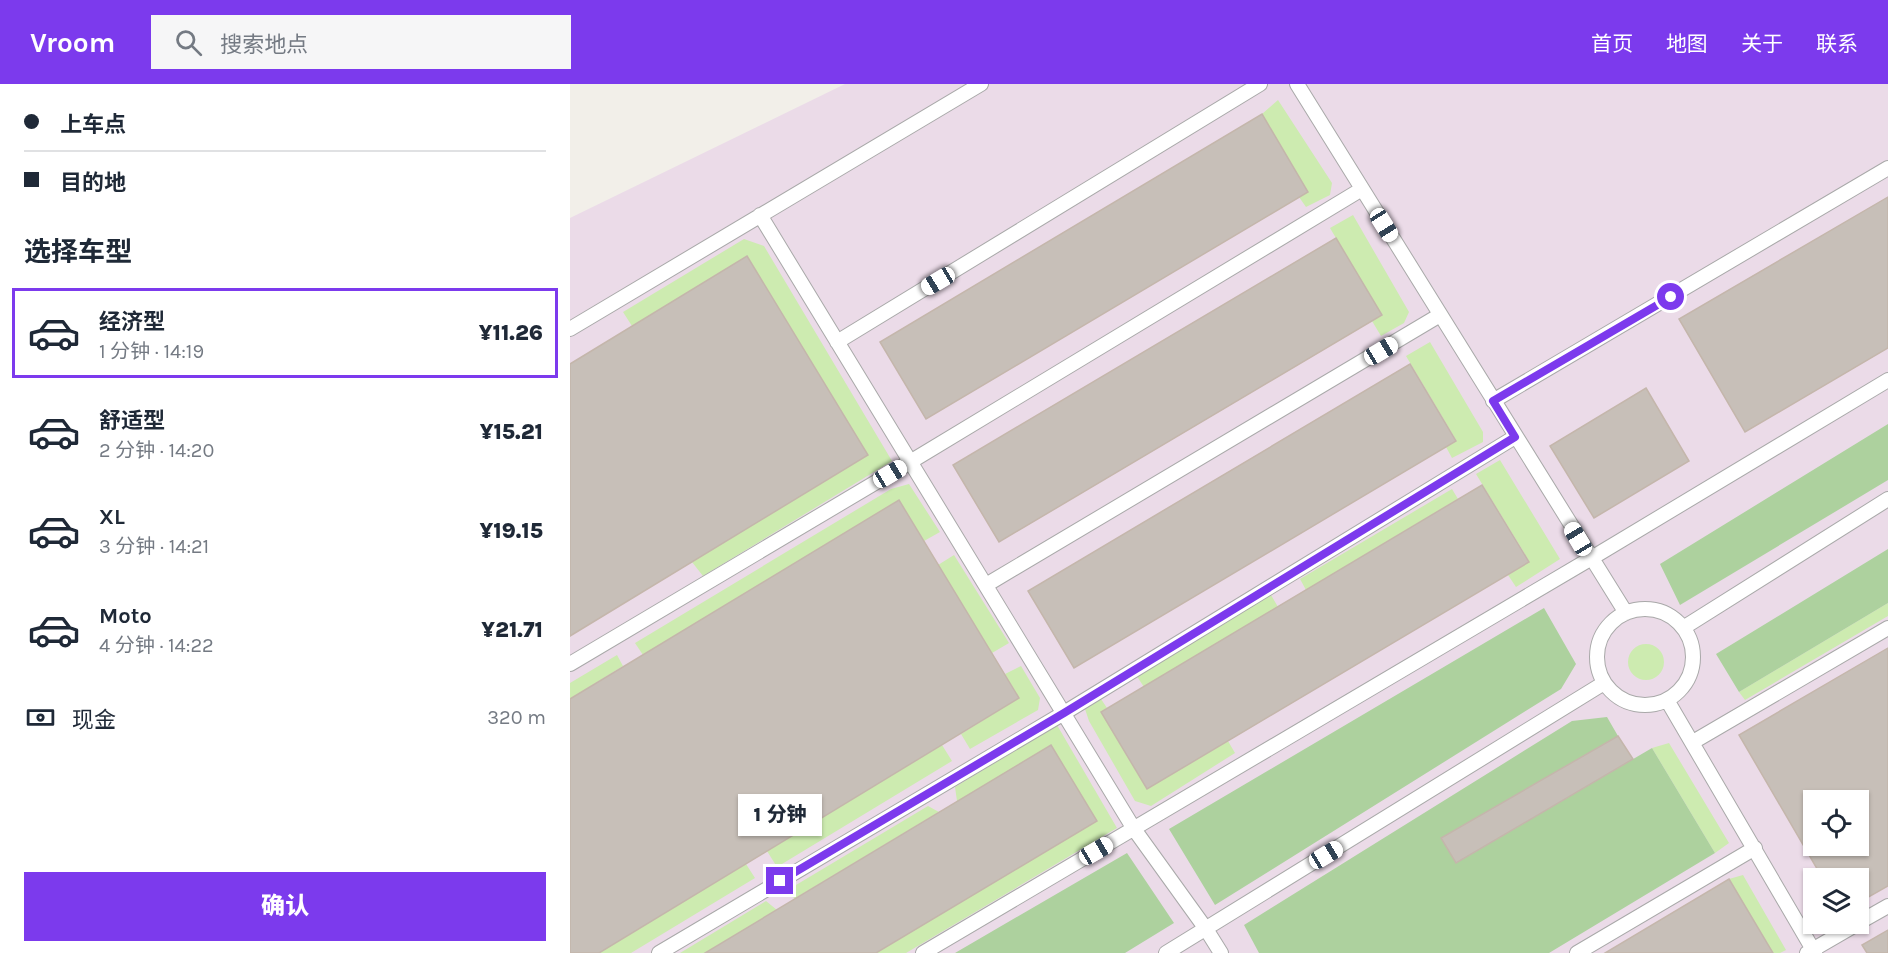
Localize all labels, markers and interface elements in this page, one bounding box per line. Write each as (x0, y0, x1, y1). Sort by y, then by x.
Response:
search box (151, 15, 571, 69)
text: Vroom (30, 26, 115, 59)
icon: search (172, 26, 205, 59)
text: 搜索地点 (220, 32, 308, 58)
text: 首页 (1591, 32, 1633, 56)
text: 地图 (1666, 32, 1708, 56)
text: 关于 (1741, 32, 1783, 56)
text: 联系 (1816, 32, 1858, 56)
text: 上车点 (60, 112, 126, 138)
text: 目的地 (60, 170, 126, 196)
car (1367, 205, 1401, 245)
text: 选择车型 (24, 236, 132, 268)
car (918, 264, 958, 298)
route start (1657, 283, 1684, 310)
icon: car (27, 306, 81, 360)
text: 经济型 (99, 309, 165, 335)
text: ¥11.26 (479, 320, 543, 346)
car (1361, 334, 1401, 368)
text: 1 分钟 · 14:19 (99, 340, 204, 363)
icon: car (27, 405, 81, 459)
text: 舒适型 (99, 408, 165, 434)
text: ¥15.21 (480, 419, 543, 445)
text: 2 分钟 · 14:20 (99, 439, 214, 462)
car (870, 457, 910, 491)
icon: car (27, 504, 81, 558)
text: XL (99, 504, 125, 530)
text: ¥19.15 (479, 518, 543, 544)
car (1561, 519, 1595, 559)
text: 3 分钟 · 14:21 (99, 535, 209, 558)
icon: car (27, 603, 81, 657)
text: Moto (99, 603, 152, 629)
text: ¥21.71 (481, 617, 543, 643)
text: 4 分钟 · 14:22 (99, 634, 214, 657)
icon: cash (24, 701, 57, 734)
text: 320 m (487, 706, 546, 729)
text: 现金 (72, 707, 116, 733)
map controls (1803, 790, 1869, 934)
button: locate (1803, 790, 1869, 856)
callout: 1 分钟 (738, 794, 822, 836)
text: 1 分钟 (753, 803, 807, 826)
car (1076, 834, 1116, 868)
car (1306, 838, 1346, 872)
route end (766, 867, 793, 894)
button: layers (1803, 868, 1869, 934)
button: 确认 (24, 872, 546, 941)

